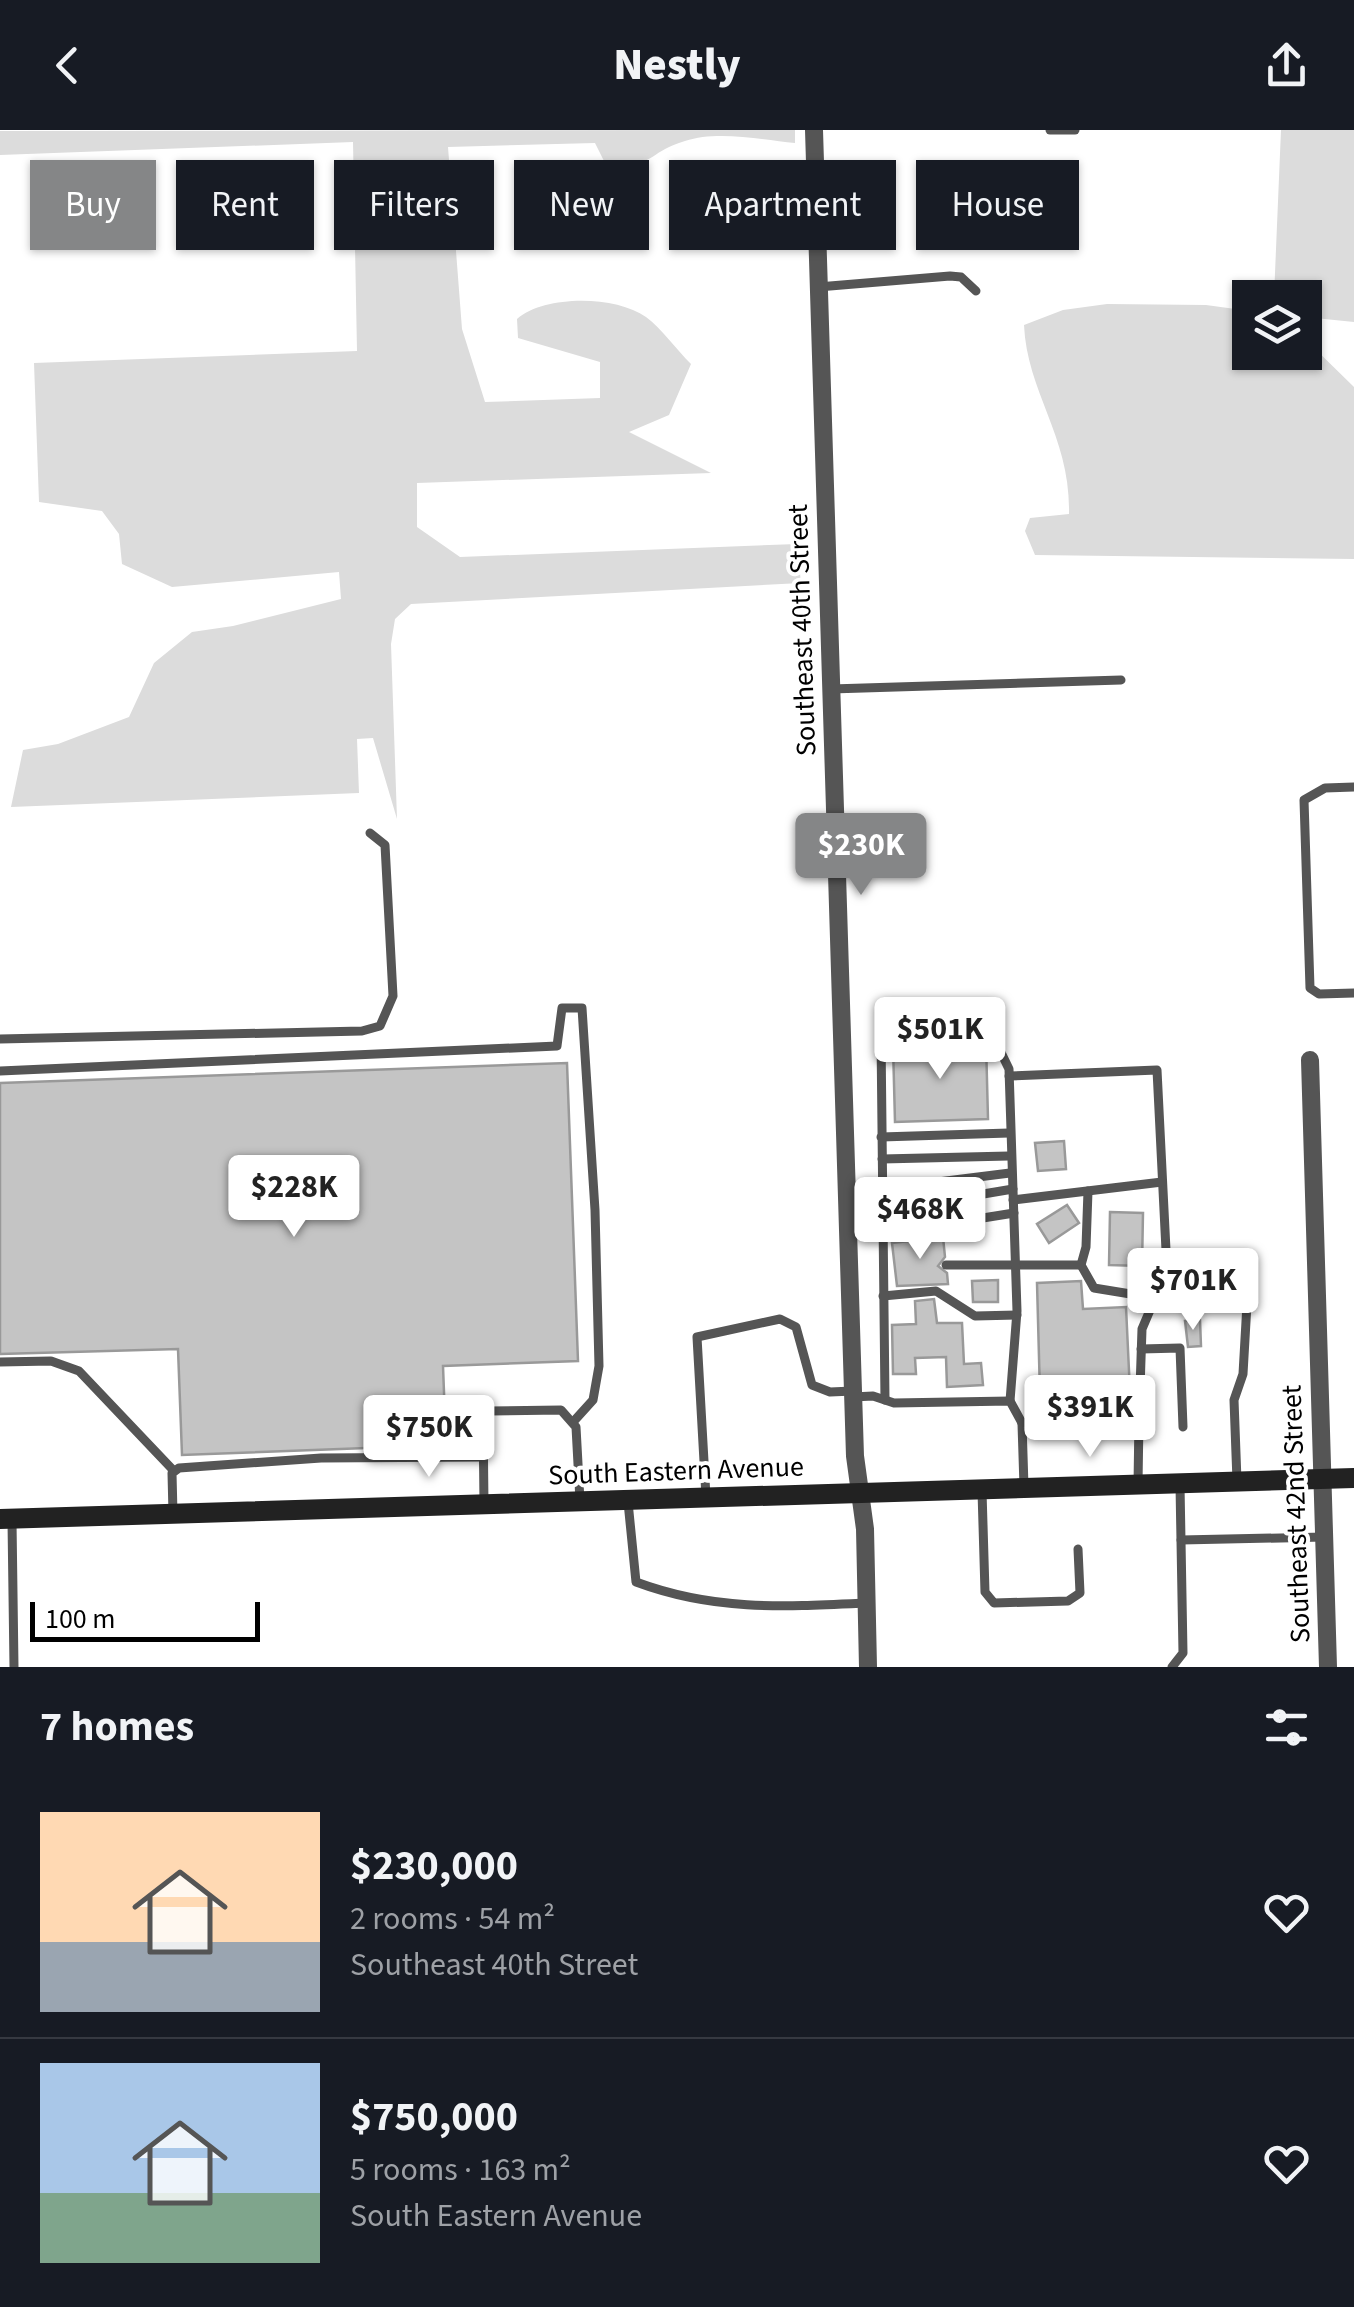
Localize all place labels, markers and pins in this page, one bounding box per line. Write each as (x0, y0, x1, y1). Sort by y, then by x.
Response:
pin: $230K (791, 813, 931, 898)
pin: $501K (870, 997, 1010, 1082)
pin: $228K (224, 1155, 364, 1240)
pin: $468K (850, 1177, 990, 1262)
pin: $701K (1123, 1248, 1263, 1333)
pin: $391K (1020, 1375, 1160, 1460)
pin: $750K (359, 1395, 499, 1480)

